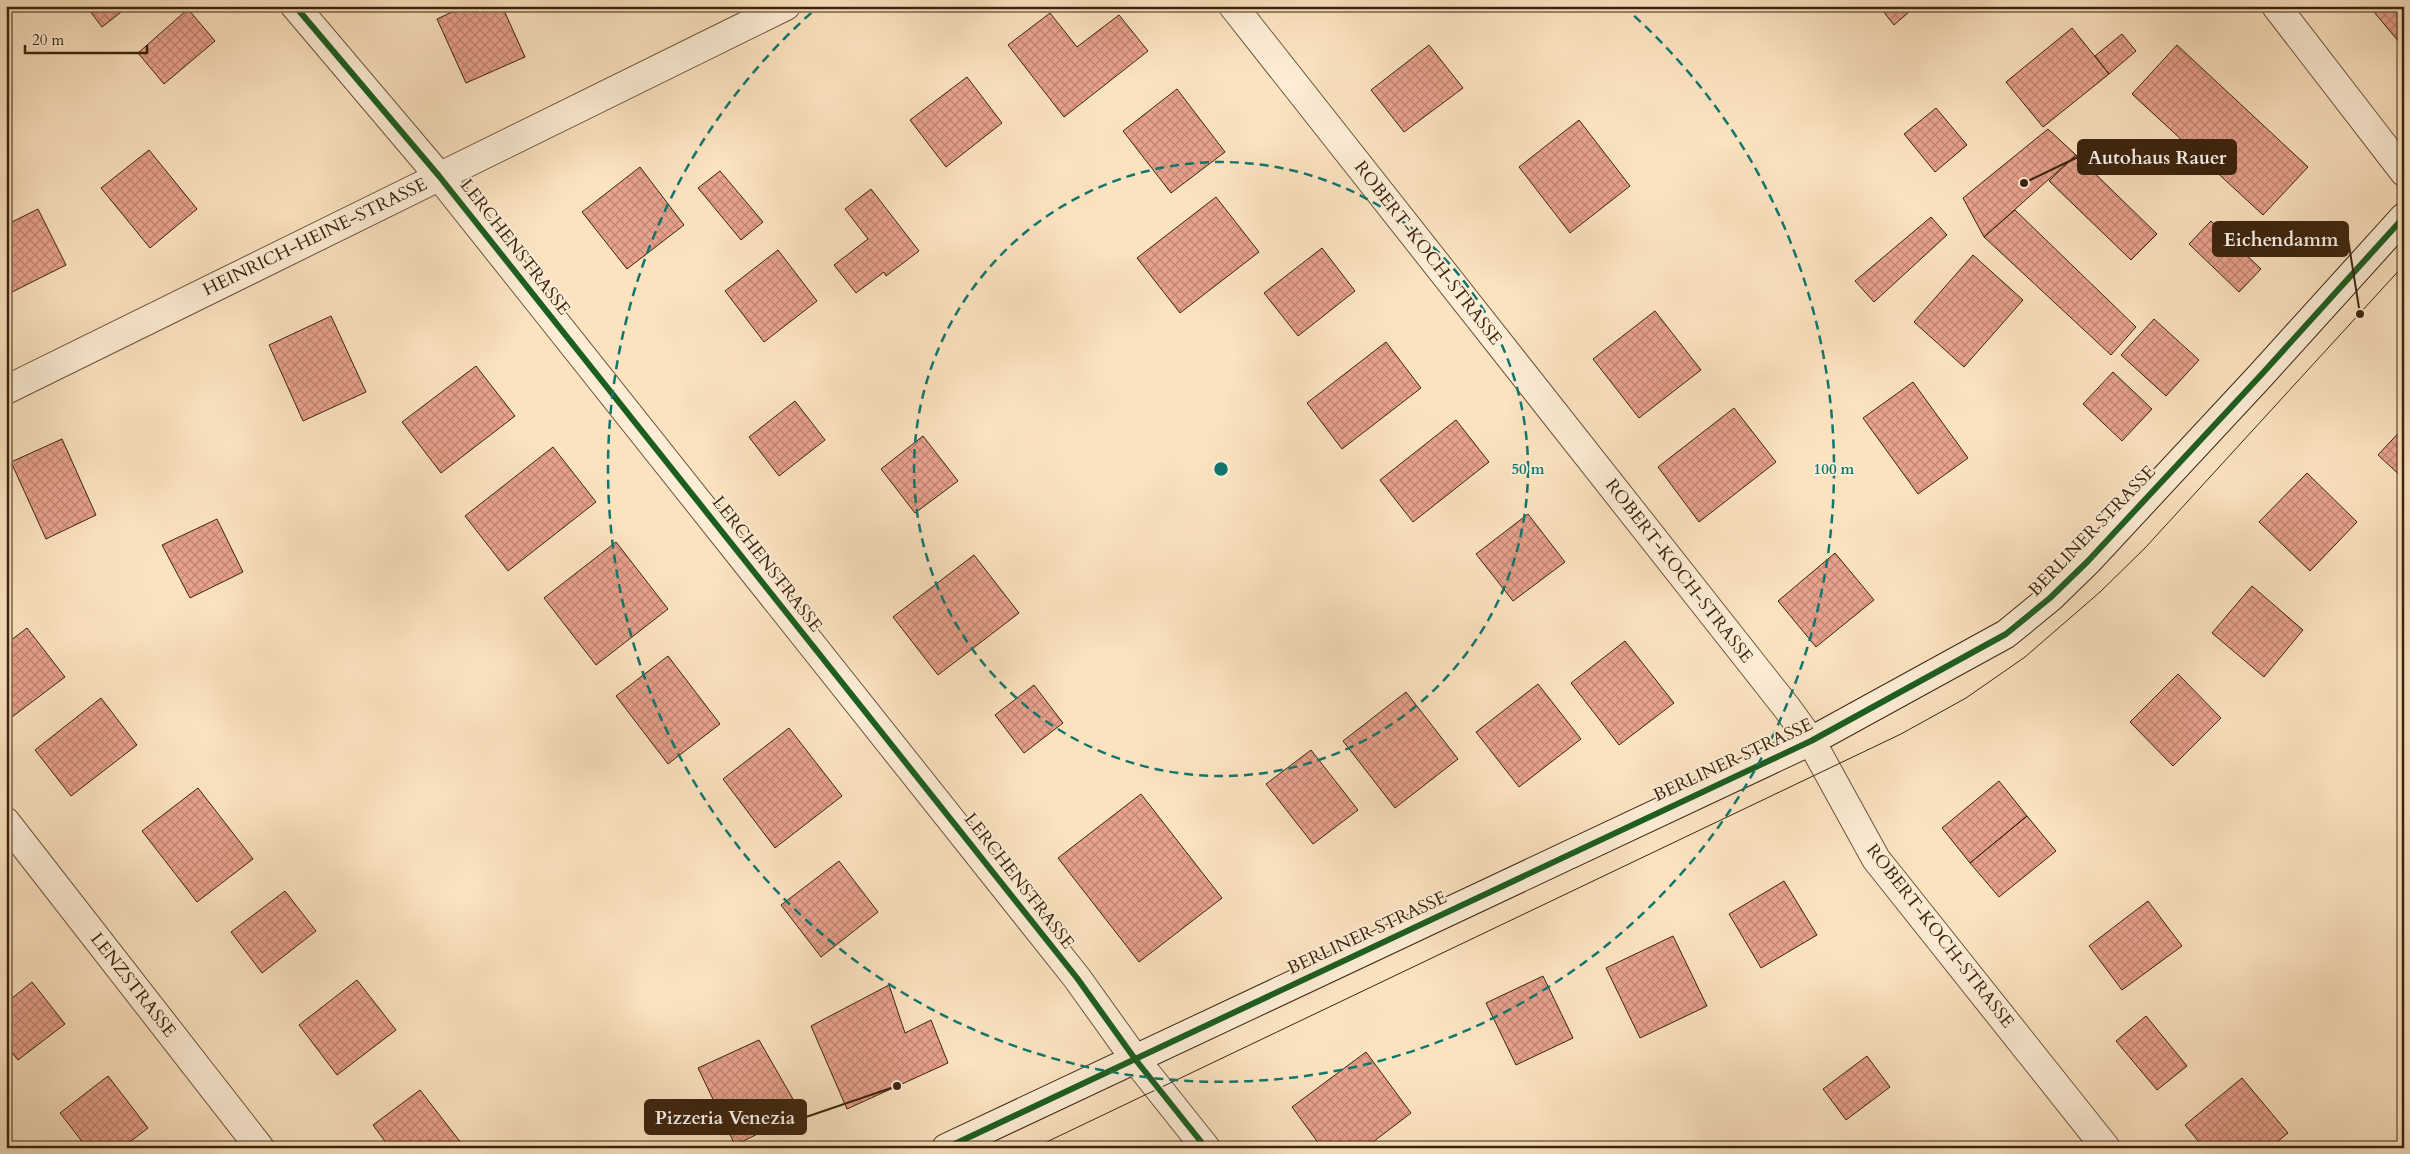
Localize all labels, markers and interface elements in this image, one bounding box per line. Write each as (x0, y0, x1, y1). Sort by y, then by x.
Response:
scale bar (25, 22, 148, 54)
text: 20 m (32, 30, 64, 50)
callout: Autohaus Rauer (2078, 140, 2236, 174)
text: Autohaus Rauer (2088, 145, 2227, 171)
street label: ROBERT-KOCH-STRASSE (1348, 156, 1508, 350)
street label: HEINRICH-HEINE-STRASSE (199, 172, 431, 302)
street label: LERCHENSTRASSE (454, 174, 576, 320)
callout: Eichendamm (2213, 222, 2348, 256)
text: Eichendamm (2223, 227, 2339, 253)
text: 50 m (1511, 459, 1545, 479)
text: 100 m (1814, 459, 1855, 479)
centre of rings (1212, 460, 1230, 478)
street label: BERLINER STRASSE (2023, 460, 2161, 602)
street label: ROBERT-KOCH-STRASSE (1599, 474, 1759, 668)
street label: LERCHENSTRASSE (706, 491, 828, 637)
street label: BERLINER STRASSE (1649, 712, 1817, 808)
street label: LERCHENSTRASSE (958, 808, 1080, 954)
street label: ROBERT-KOCH-STRASSE (1860, 839, 2020, 1033)
street label: BERLINER STRASSE (1283, 885, 1451, 981)
street label: LENZSTRASSE (84, 927, 182, 1043)
callout: Pizzeria Venezia (645, 1100, 806, 1134)
text: Pizzeria Venezia (655, 1105, 796, 1131)

